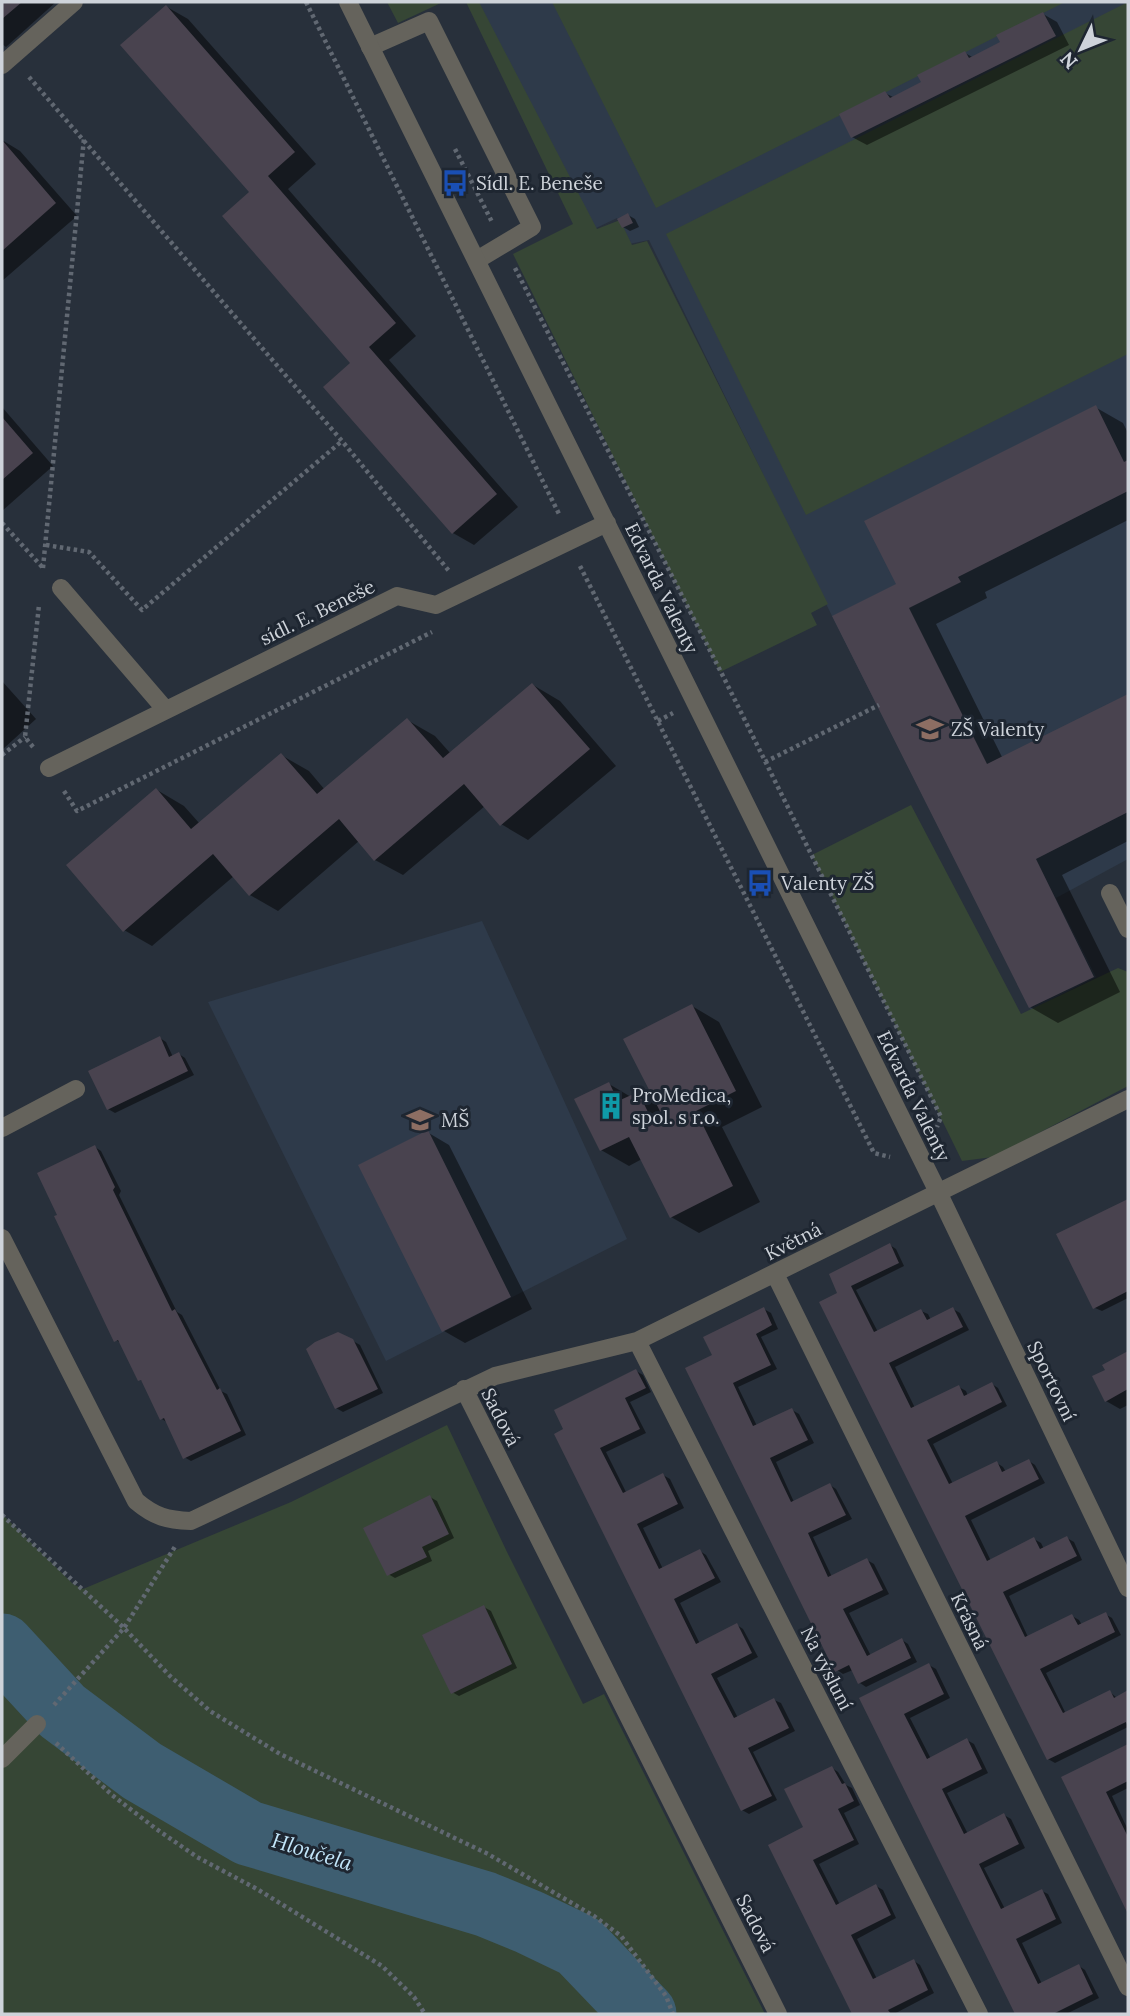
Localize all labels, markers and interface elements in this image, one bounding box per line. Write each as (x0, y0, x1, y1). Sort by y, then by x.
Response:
north arrow (1046, 14, 1116, 84)
text: N (1055, 47, 1082, 74)
bus stop icon: Sídl. E. Beneše (440, 168, 470, 198)
place label: Sídl. E. Beneše (476, 171, 603, 195)
street label: Edvarda Valenty (620, 519, 704, 657)
street label: sídl. E. Beneše (256, 574, 378, 650)
school or university icon: ZŠ Valenty (915, 714, 945, 744)
place label: ZŠ Valenty (951, 717, 1044, 741)
bus stop icon: Valenty ZŠ (745, 868, 775, 898)
place label: Valenty ZŠ (780, 871, 874, 895)
street label: Edvarda Valenty (872, 1027, 956, 1165)
place label: ProMedica, spol. s r.o. (632, 1083, 731, 1129)
building icon: ProMedica, spol. s r.o. (596, 1091, 626, 1121)
school or university icon: MŠ (405, 1105, 435, 1135)
place label: MŠ (441, 1108, 469, 1132)
street label: Květná (761, 1217, 826, 1265)
street label: Sportovní (1022, 1337, 1082, 1425)
street label: Sadová (476, 1384, 526, 1450)
street label: Krásná (946, 1588, 994, 1654)
street label: Na výsluní (796, 1622, 858, 1714)
water label: Hloučela (269, 1826, 356, 1877)
street label: Sadová (731, 1890, 781, 1956)

